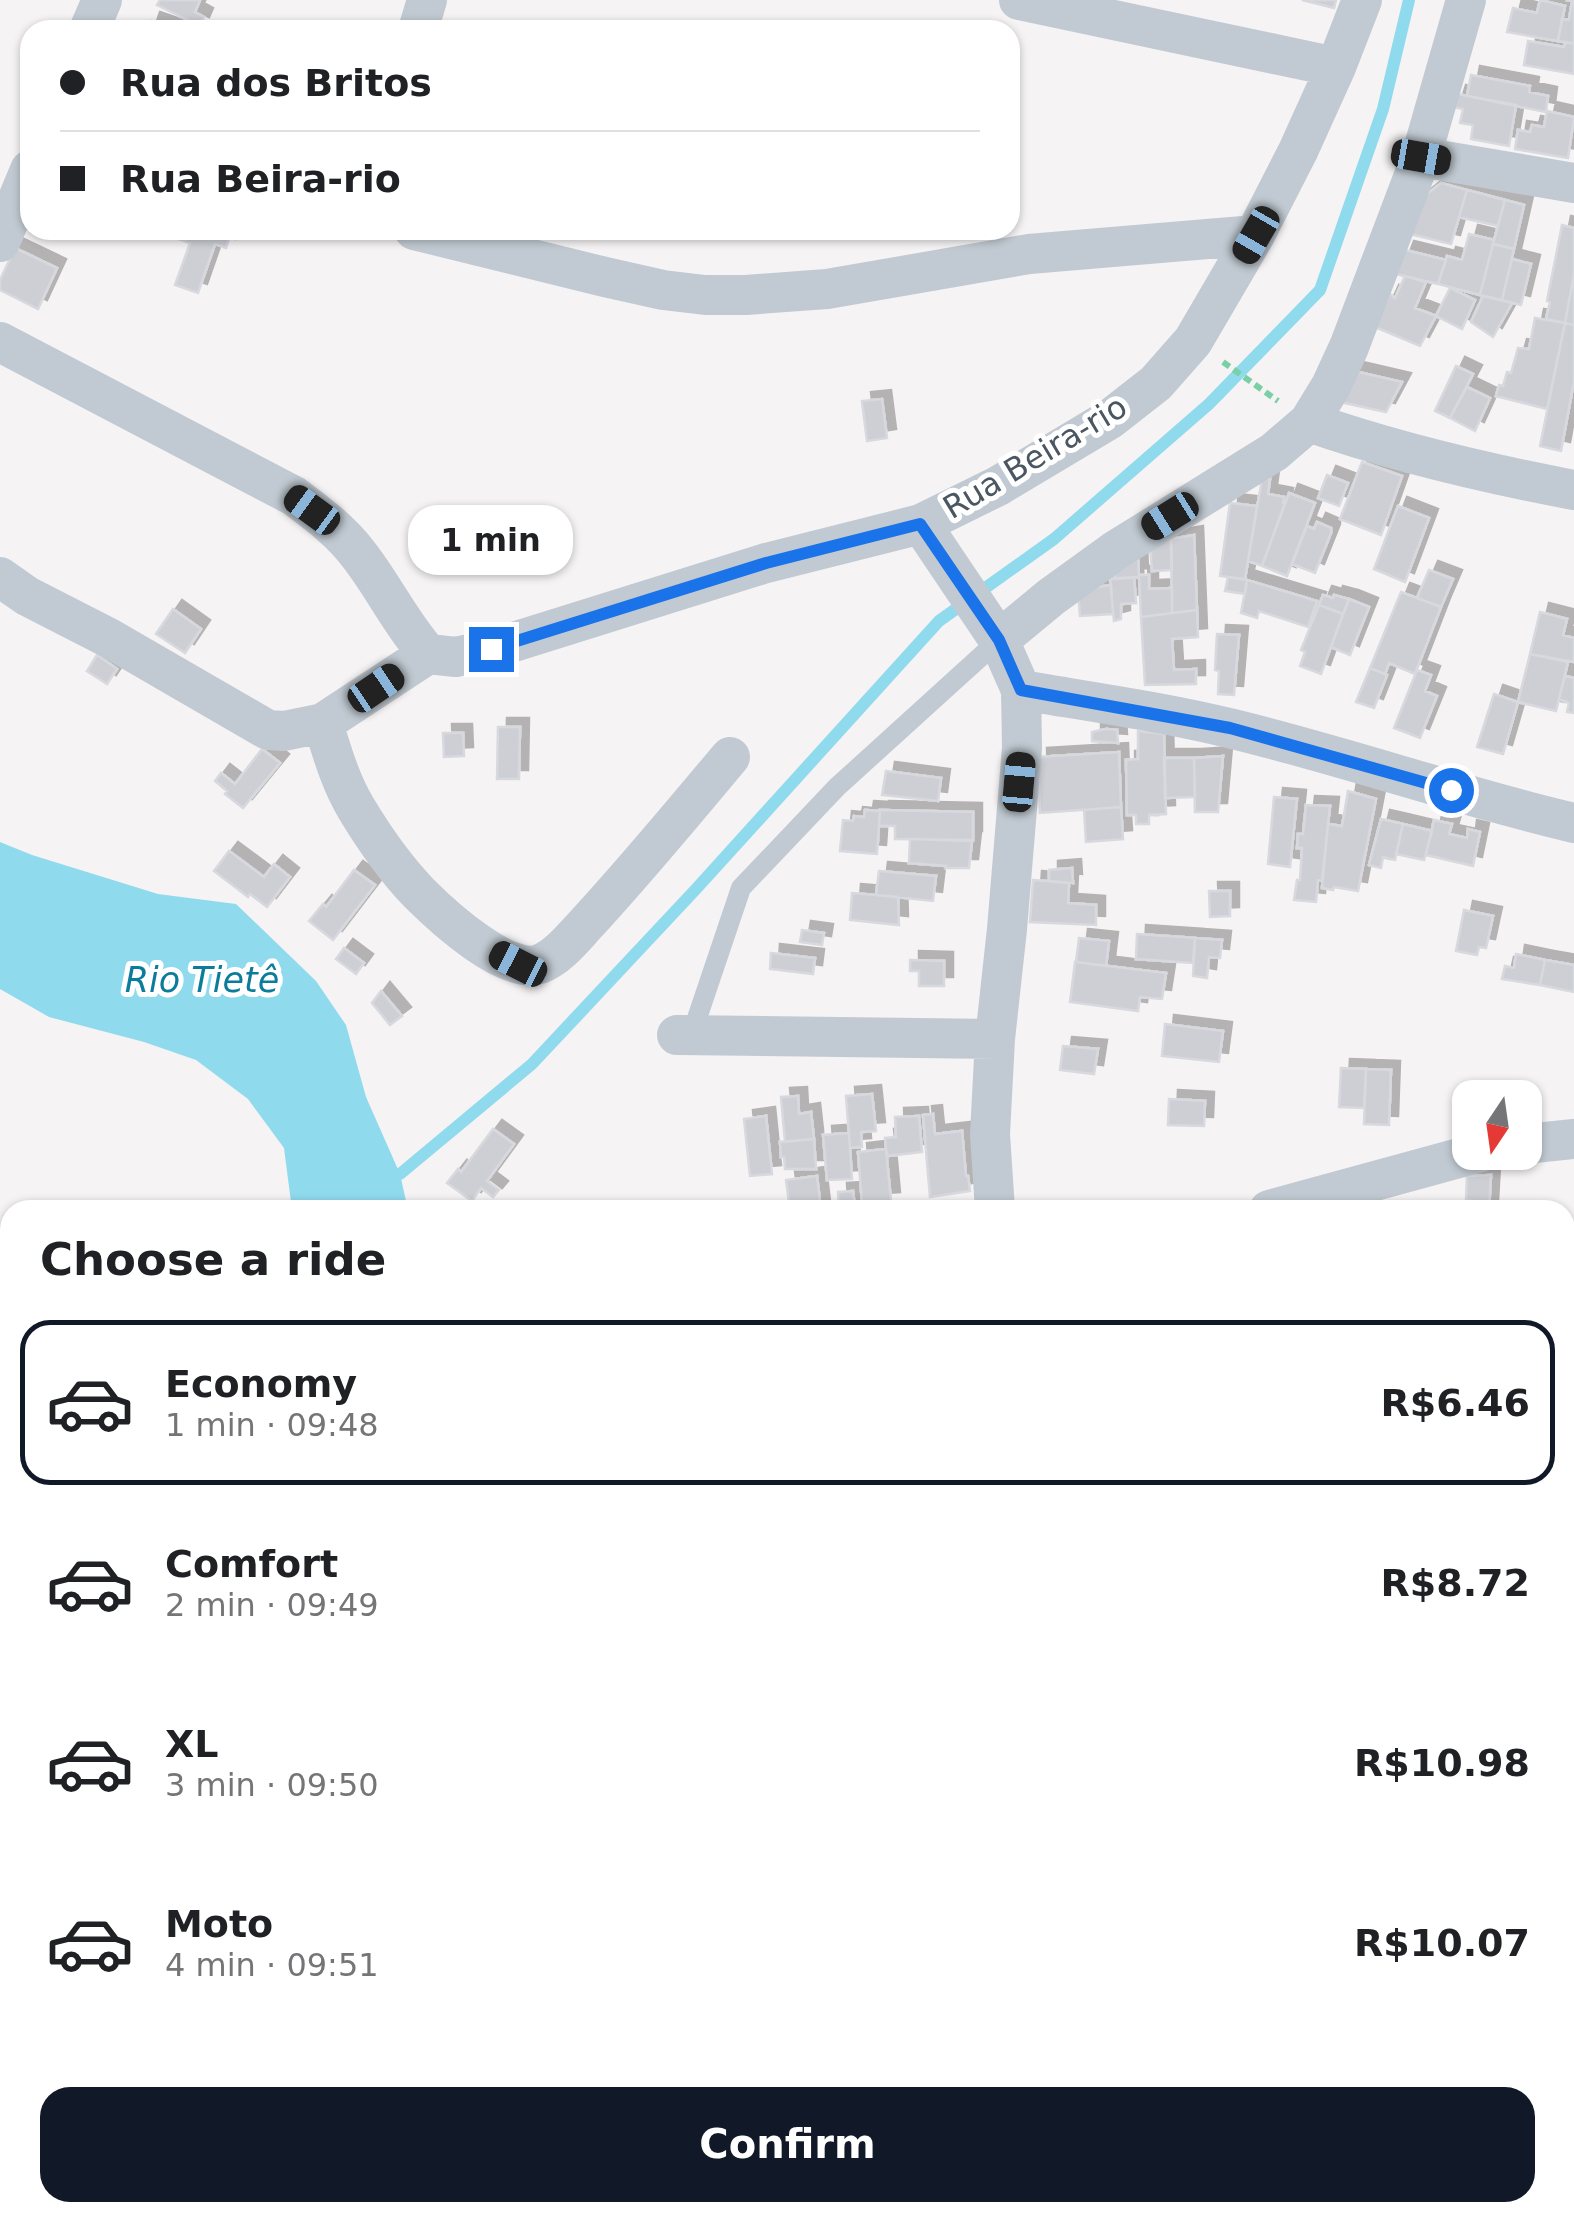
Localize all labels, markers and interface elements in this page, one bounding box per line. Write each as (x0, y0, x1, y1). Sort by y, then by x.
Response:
text: Rua dos Britos (120, 61, 432, 105)
car (1389, 137, 1453, 177)
text: Rua Beira-rio (120, 157, 401, 201)
car (1228, 202, 1284, 268)
street label: Rua Beira-rio (936, 387, 1134, 527)
car (279, 480, 345, 540)
car (1137, 487, 1203, 545)
callout: 1 min (408, 504, 574, 574)
text: 1 min (440, 521, 541, 559)
route end (469, 627, 514, 672)
car (343, 659, 409, 717)
car (1001, 751, 1037, 813)
route start (1429, 768, 1474, 813)
car (484, 937, 552, 991)
water label: Rio Tietê (125, 960, 279, 1000)
north arrow (1452, 1080, 1542, 1170)
map controls (1452, 1080, 1542, 1170)
text: Choose a ride (40, 1233, 386, 1286)
icon: car (45, 1358, 135, 1448)
text: Economy (165, 1362, 357, 1406)
text: R$6.46 (1381, 1381, 1530, 1425)
text: 1 min · 09:48 (165, 1406, 379, 1444)
icon: car (45, 1538, 135, 1628)
text: Comfort (165, 1542, 338, 1586)
text: R$8.72 (1381, 1561, 1530, 1605)
text: 2 min · 09:49 (165, 1586, 379, 1624)
icon: car (45, 1718, 135, 1808)
text: XL (165, 1722, 219, 1766)
text: R$10.98 (1354, 1741, 1530, 1785)
text: 3 min · 09:50 (165, 1766, 379, 1804)
icon: car (45, 1898, 135, 1988)
text: Moto (165, 1902, 273, 1946)
text: R$10.07 (1354, 1921, 1530, 1965)
text: 4 min · 09:51 (165, 1946, 379, 1984)
button: Confirm (40, 2087, 1535, 2202)

